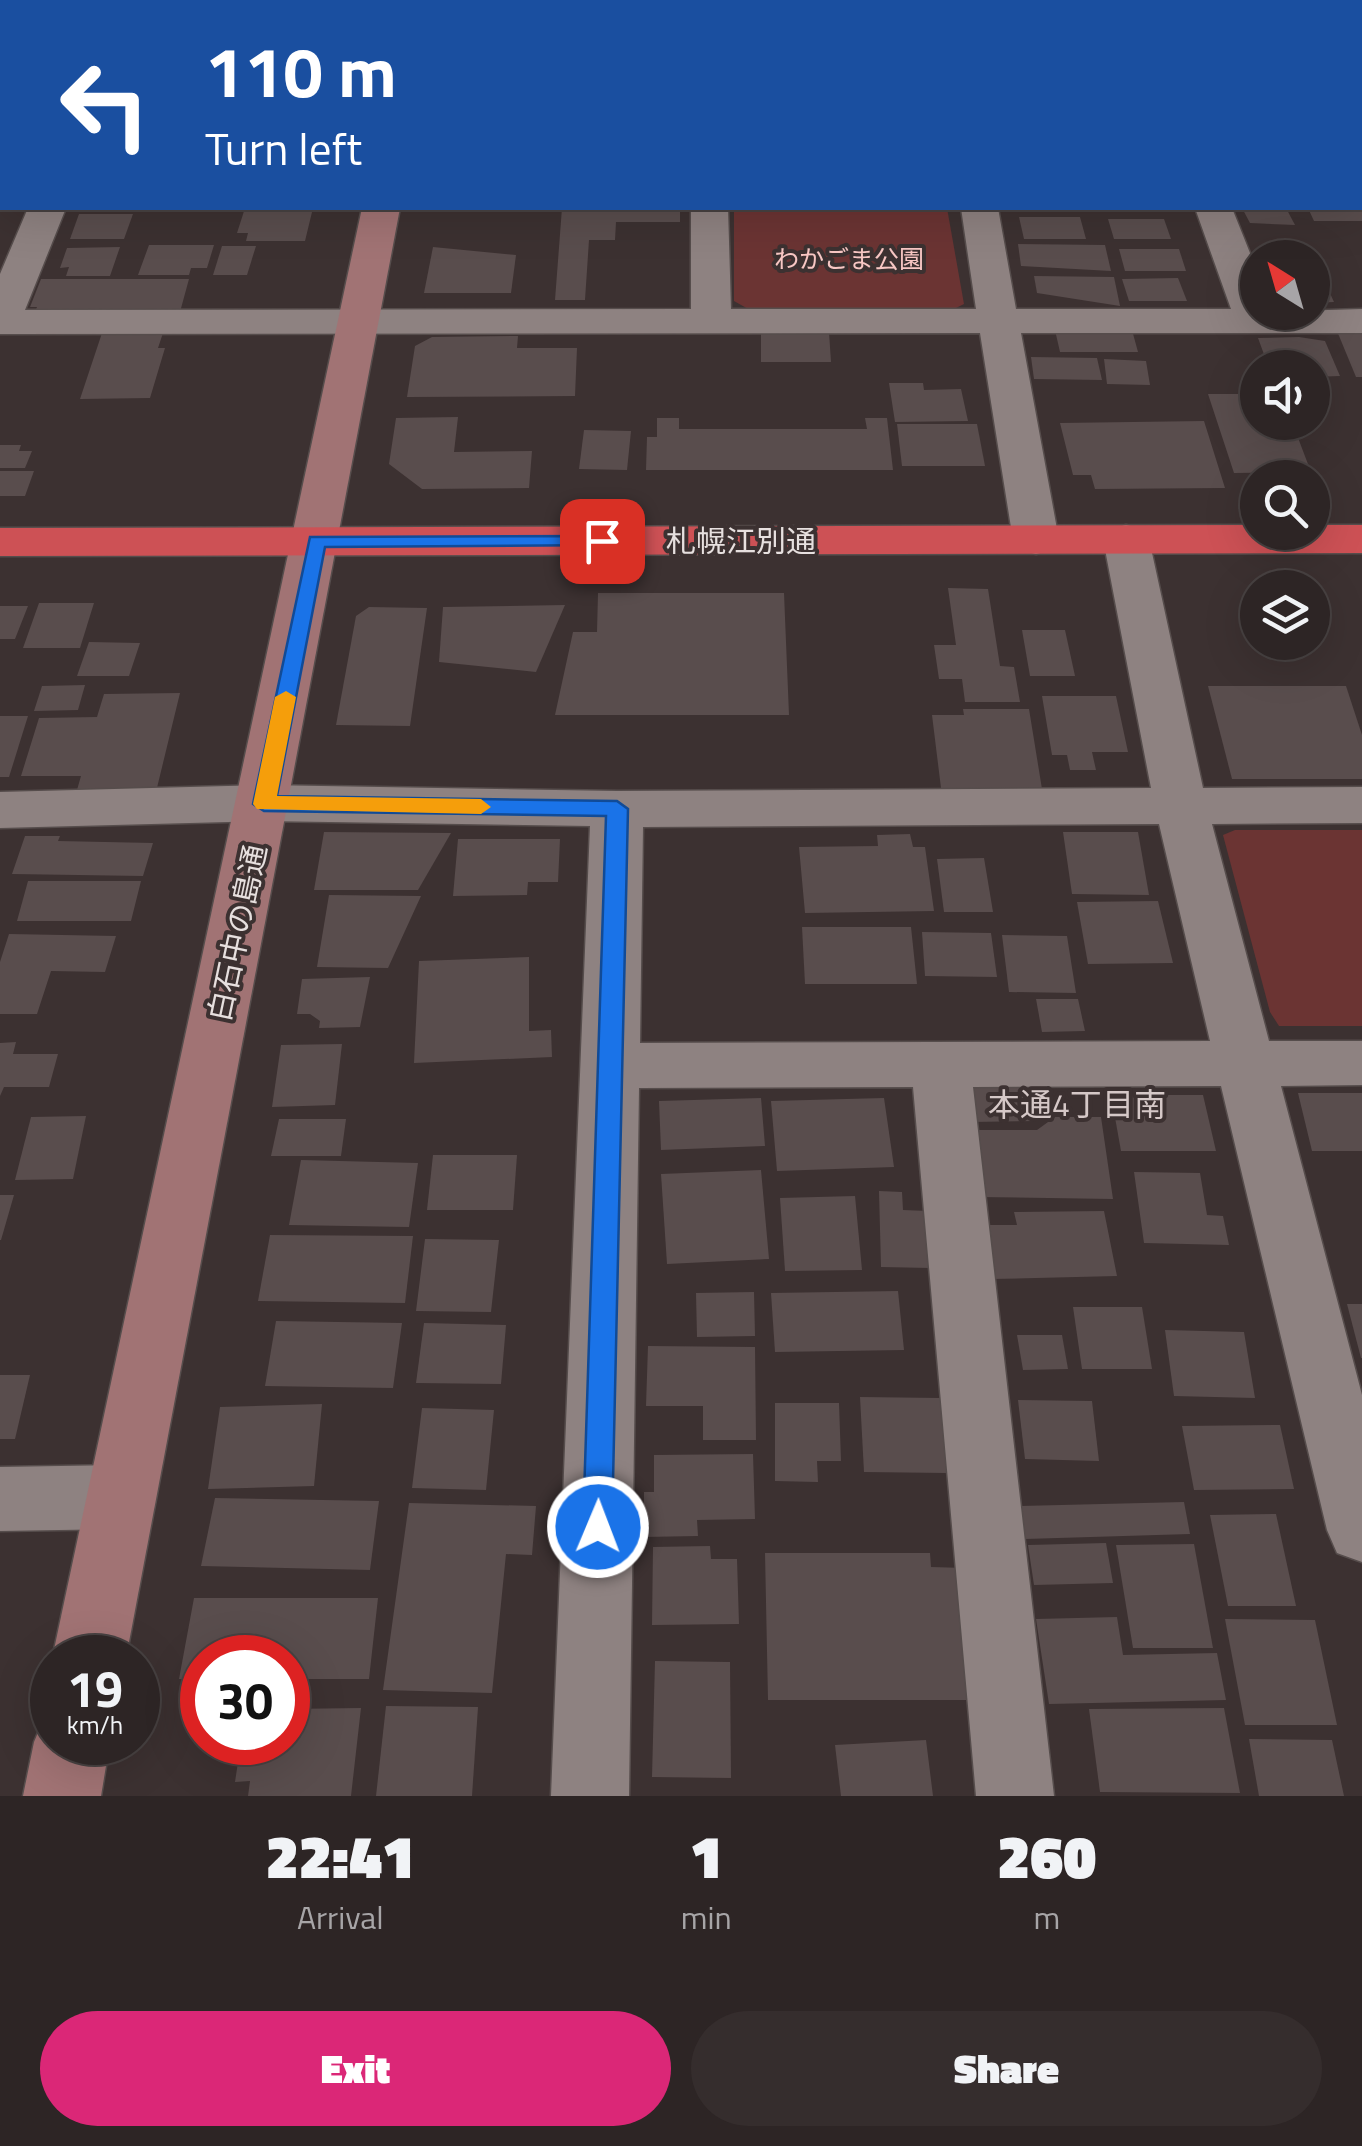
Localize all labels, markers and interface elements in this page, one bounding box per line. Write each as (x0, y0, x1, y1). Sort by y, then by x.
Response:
text: 110 m (205, 18, 397, 124)
icon: left (40, 40, 170, 170)
text: Turn left (205, 114, 362, 182)
park label: わかごま公園 (774, 240, 924, 278)
north arrow (1240, 240, 1330, 330)
map controls (1240, 240, 1330, 660)
button: sound (1240, 350, 1330, 440)
button: search (1240, 460, 1330, 550)
pin (560, 499, 645, 584)
icon: arrive (575, 514, 630, 569)
street label: 札幌江別通 (666, 518, 816, 564)
button: layers (1240, 570, 1330, 660)
street label: 白石中の島通 (196, 840, 278, 1026)
district label: 本通4丁目南 (988, 1080, 1166, 1128)
position arrow (546, 1475, 650, 1579)
speed limit sign: 30 (180, 1635, 310, 1765)
text: 19 (67, 1650, 123, 1726)
text: km/h (67, 1706, 123, 1744)
text: 22:41 (266, 1810, 415, 1901)
text: 1 (690, 1810, 723, 1901)
text: 260 (997, 1810, 1096, 1901)
text: Arrival (297, 1893, 384, 1941)
text: min (681, 1893, 732, 1941)
text: m (1033, 1893, 1060, 1941)
button: Exit (40, 2011, 671, 2126)
button: Share (691, 2011, 1322, 2126)

